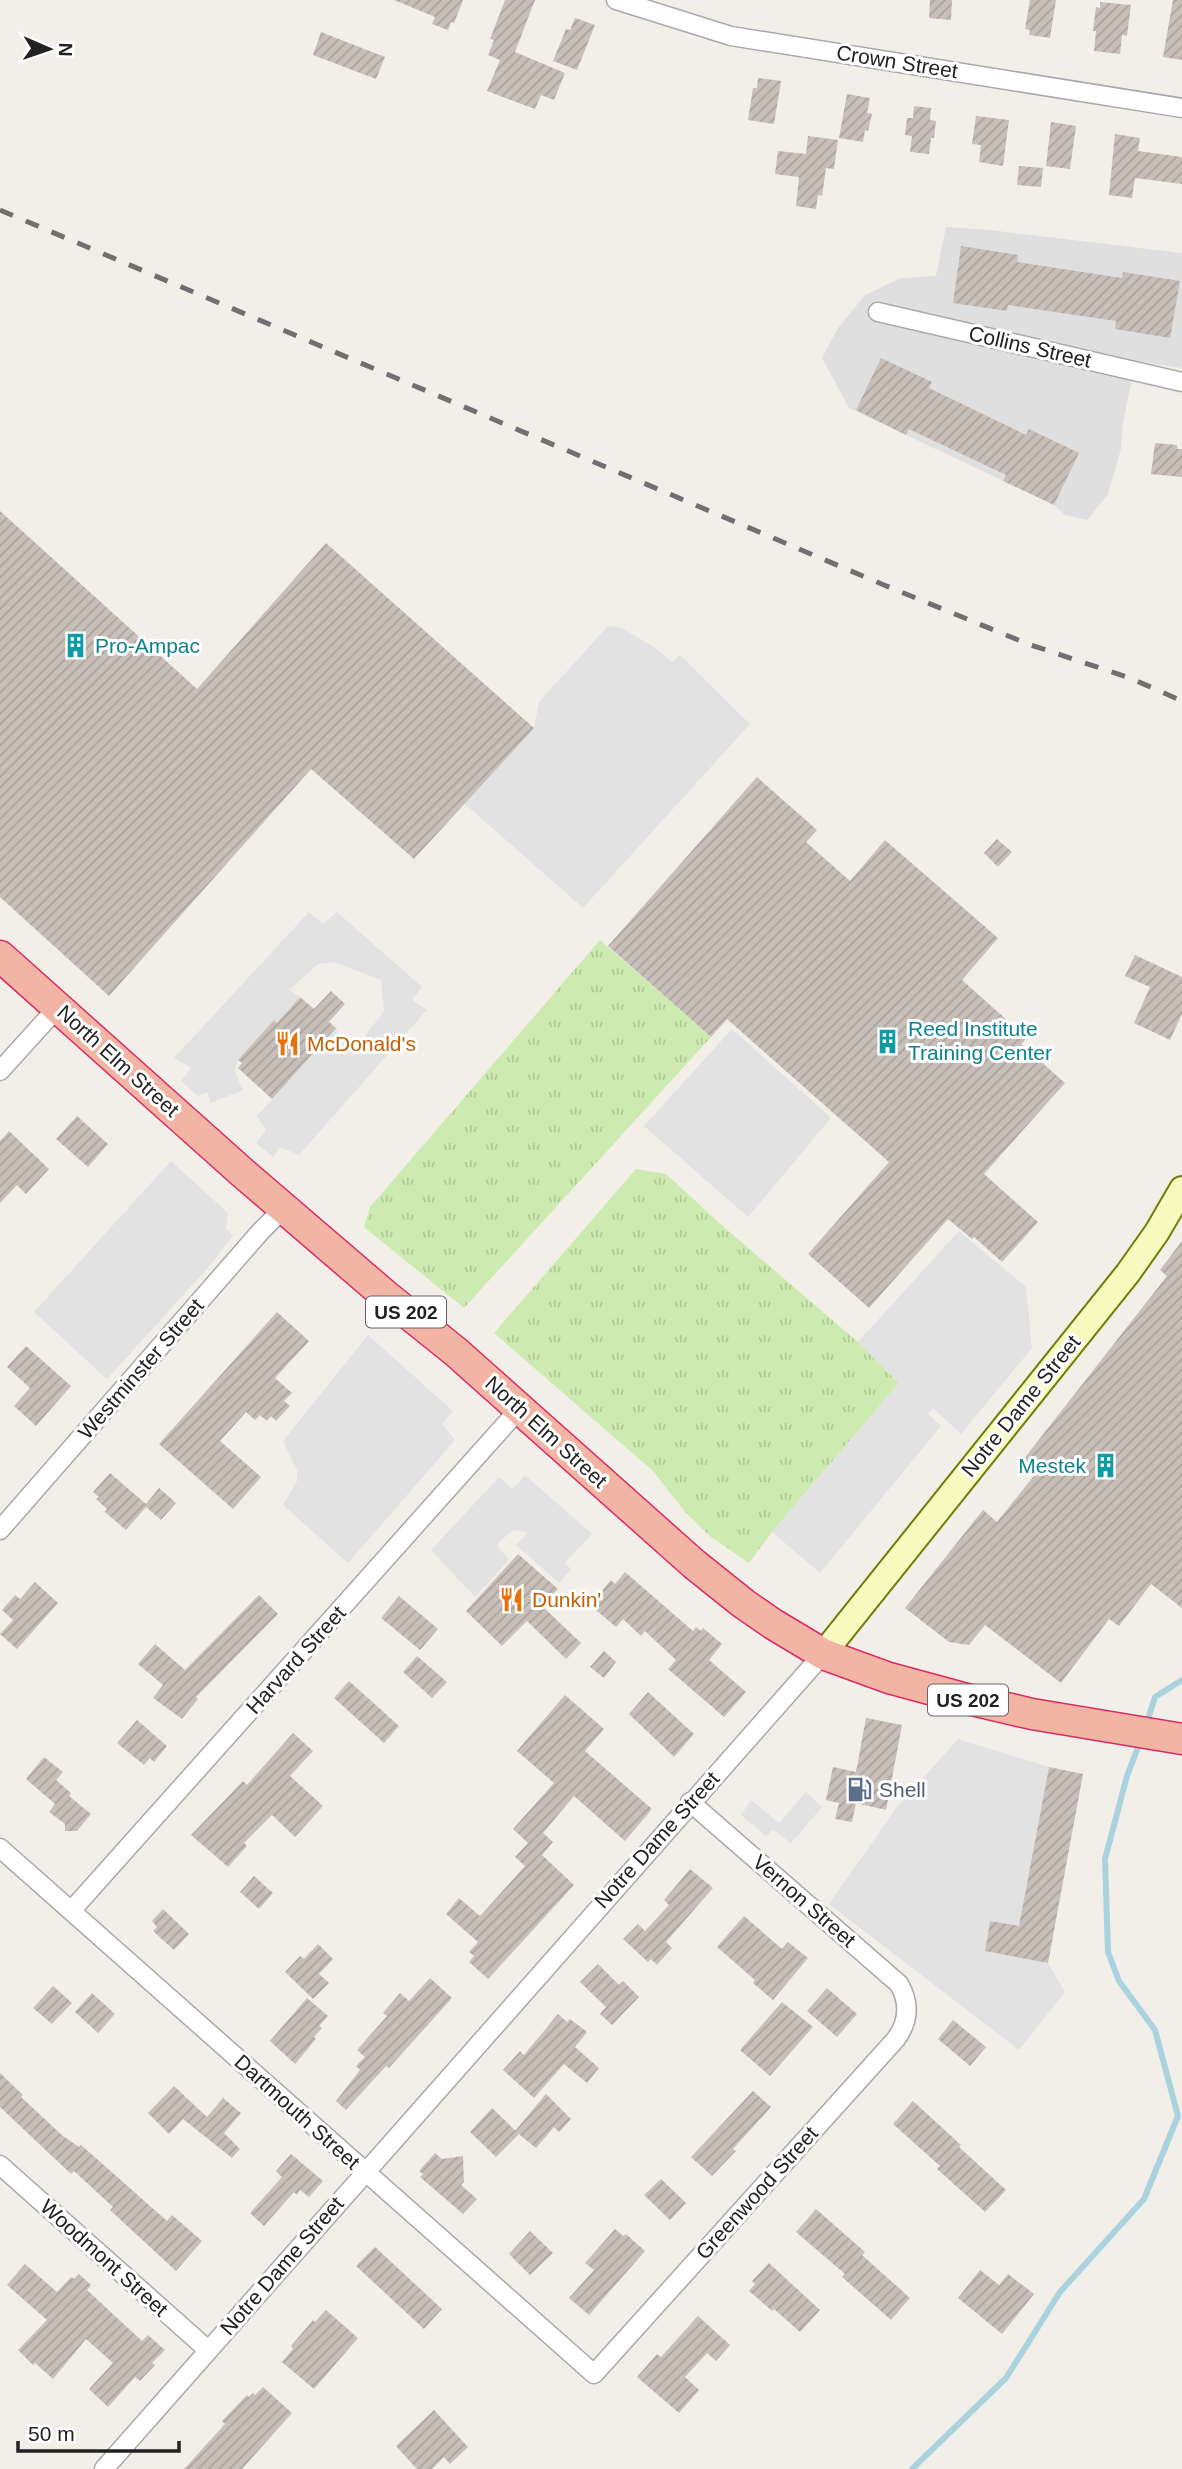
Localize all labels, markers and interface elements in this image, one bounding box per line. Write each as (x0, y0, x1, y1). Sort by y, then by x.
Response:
north arrow (14, 14, 84, 84)
street label: Crown Street (835, 41, 960, 82)
text: N (55, 42, 76, 57)
street label: Collins Street (967, 321, 1094, 372)
building icon: Pro-Ampac (61, 632, 89, 660)
place label: Pro-Ampac (95, 634, 200, 657)
street label: North Elm Street (53, 1000, 184, 1121)
place label: Reed Institute Training Center (908, 1017, 1052, 1064)
building icon: Reed Institute Training Center (874, 1027, 902, 1055)
restaurant icon: McDonald's (273, 1030, 301, 1058)
place label: McDonald's (307, 1032, 416, 1055)
street label: Westminster Street (73, 1294, 208, 1443)
road number: US 202 (366, 1296, 446, 1328)
street label: Notre Dame Street (957, 1330, 1085, 1481)
street label: North Elm Street (481, 1371, 612, 1492)
building icon: Mestek (1092, 1452, 1120, 1480)
place label: Mestek (1018, 1454, 1086, 1477)
restaurant icon: Dunkin' (498, 1586, 526, 1614)
place label: Dunkin' (532, 1588, 601, 1611)
street label: Harvard Street (241, 1601, 350, 1718)
road number: US 202 (928, 1684, 1008, 1716)
street label: Notre Dame Street (590, 1767, 724, 1912)
fuel station icon: Shell (845, 1776, 873, 1804)
place label: Shell (879, 1778, 926, 1801)
street label: Vernon Street (748, 1850, 860, 1952)
street label: Dartmouth Street (230, 2050, 365, 2174)
street label: Greenwood Street (691, 2122, 822, 2264)
street label: Notre Dame Street (216, 2192, 348, 2339)
street label: Woodmont Street (36, 2195, 173, 2321)
scale bar (18, 2410, 178, 2454)
text: 50 m (28, 2422, 75, 2445)

